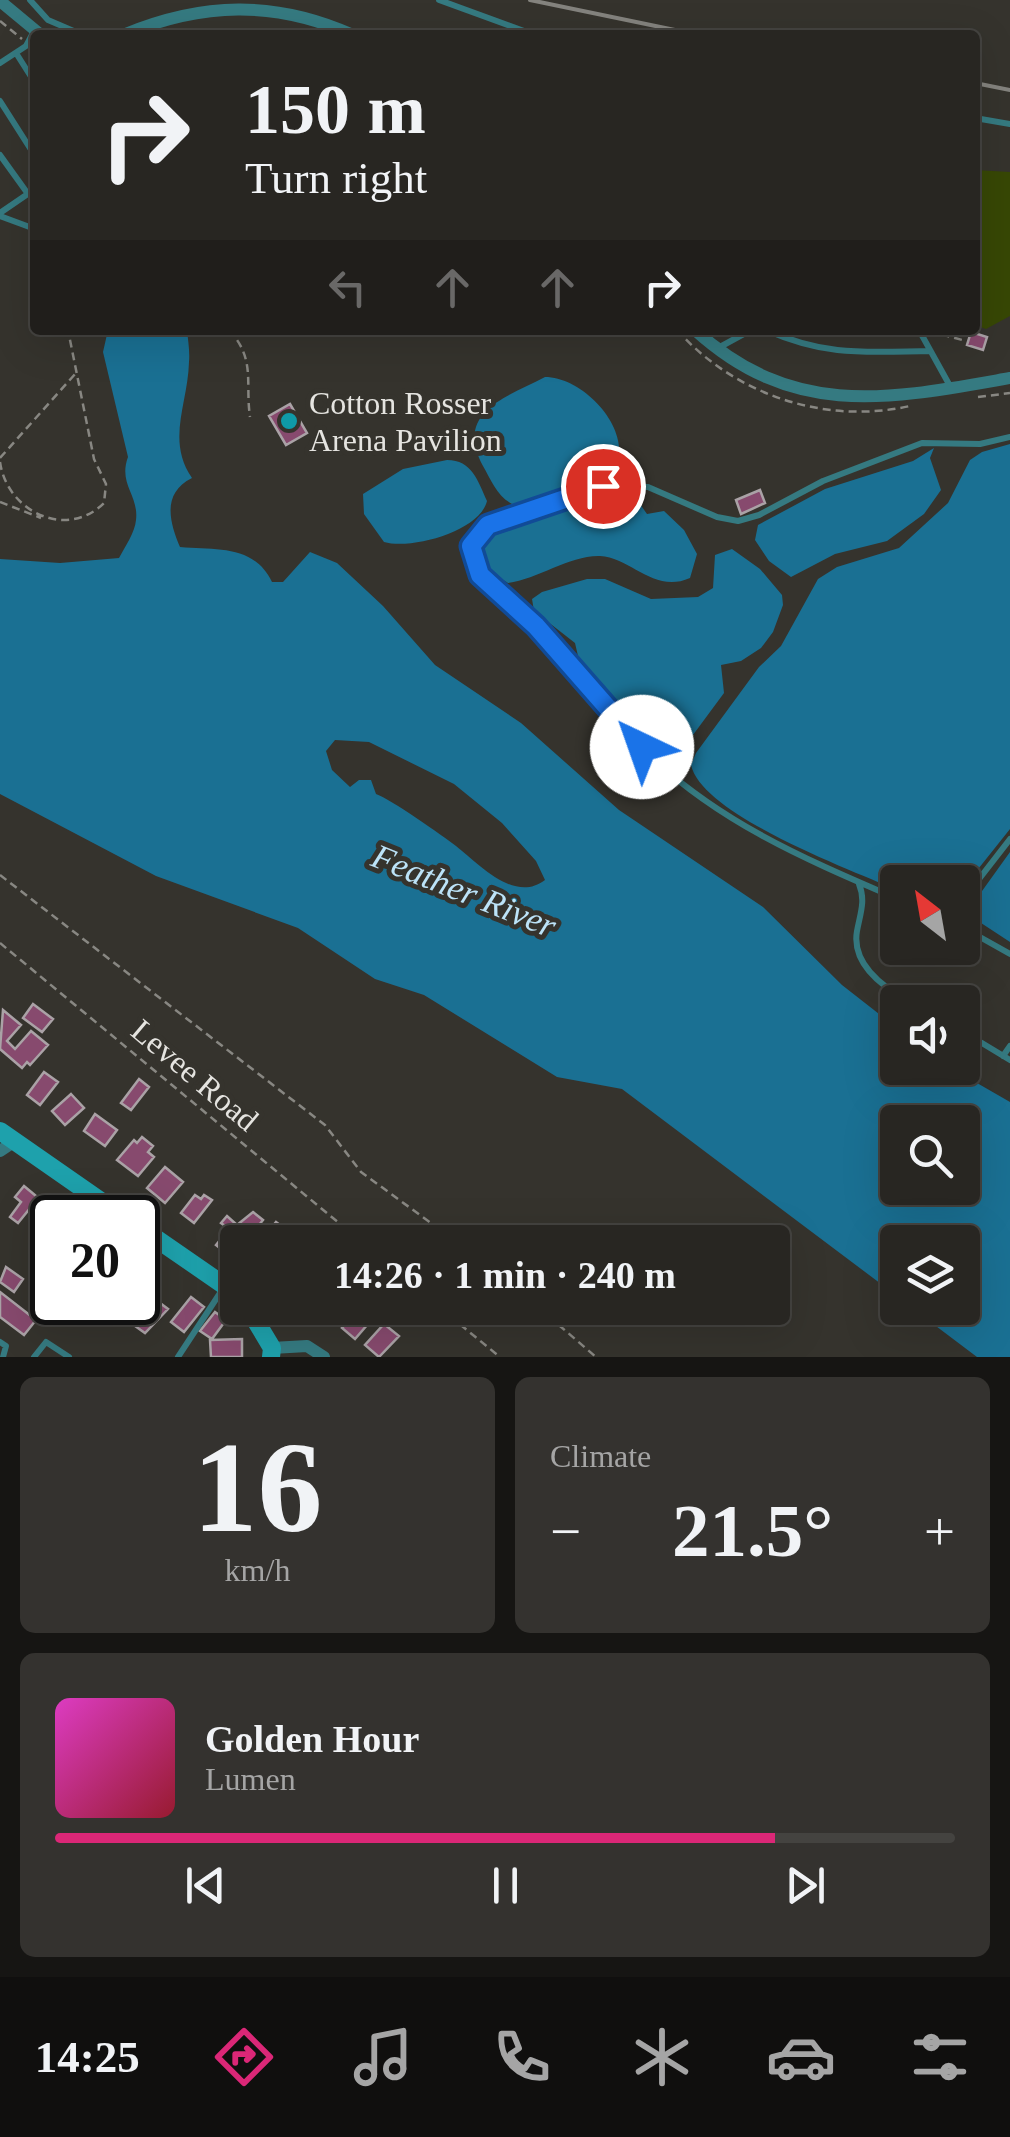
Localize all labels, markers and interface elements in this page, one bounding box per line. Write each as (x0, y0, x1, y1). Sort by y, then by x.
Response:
icon: right (80, 70, 210, 200)
text: 150 m (245, 71, 426, 148)
text: Turn right (245, 153, 427, 203)
icon: left (320, 260, 375, 315)
icon: ahead (425, 260, 480, 315)
icon: ahead (530, 260, 585, 315)
icon: right (635, 260, 690, 315)
place label: Cotton Rosser Arena Pavilion (309, 385, 502, 458)
marker: Cotton Rosser Arena Pavilion (278, 410, 300, 432)
pin (561, 444, 646, 529)
icon: arrive (576, 459, 631, 514)
position arrow (590, 695, 694, 799)
water label: Feather River (365, 836, 562, 946)
north arrow (880, 865, 980, 965)
map controls (880, 865, 980, 1325)
button: sound (880, 985, 980, 1085)
street label: Levee Road (125, 1012, 265, 1138)
button: search (880, 1105, 980, 1205)
speed limit sign: 20 (30, 1195, 160, 1325)
button: layers (880, 1225, 980, 1325)
text: 14:26 · 1 min · 240 m (334, 1254, 676, 1296)
text: 16 (193, 1415, 323, 1559)
text: Climate (550, 1438, 651, 1474)
text: 21.5° (672, 1489, 833, 1572)
text: − (550, 1501, 581, 1562)
text: + (924, 1501, 955, 1562)
text: km/h (225, 1552, 290, 1588)
text: Golden Hour (205, 1718, 419, 1760)
text: Lumen (205, 1761, 296, 1797)
icon: previous (178, 1858, 233, 1913)
icon: pause (478, 1858, 533, 1913)
icon: next (778, 1858, 833, 1913)
icon: directions (209, 2022, 279, 2092)
icon: music (348, 2022, 418, 2092)
icon: phone (487, 2022, 557, 2092)
icon: climate (627, 2022, 697, 2092)
icon: car (766, 2022, 836, 2092)
icon: filters (905, 2022, 975, 2092)
text: 14:25 (35, 2032, 140, 2082)

